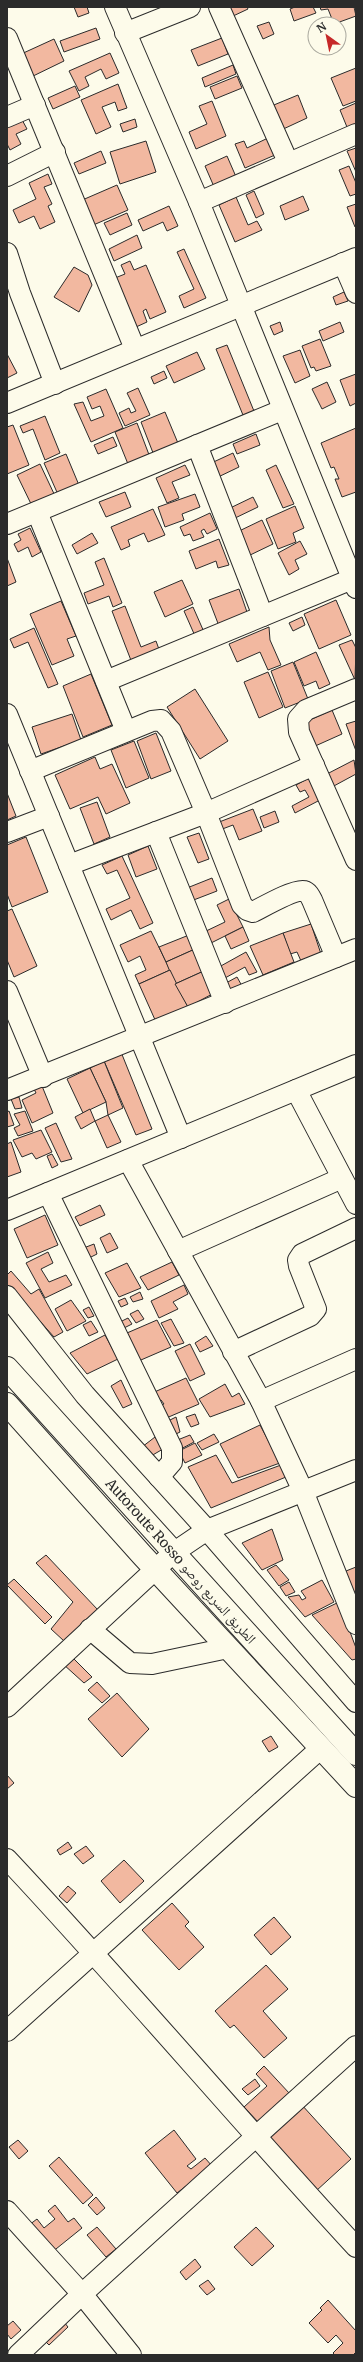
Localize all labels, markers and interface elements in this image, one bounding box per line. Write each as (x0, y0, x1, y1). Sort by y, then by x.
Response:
north arrow (307, 16, 347, 56)
text: N (314, 19, 329, 36)
street label: Autoroute Rosso الطريق السريع روصو (100, 1474, 260, 1648)

